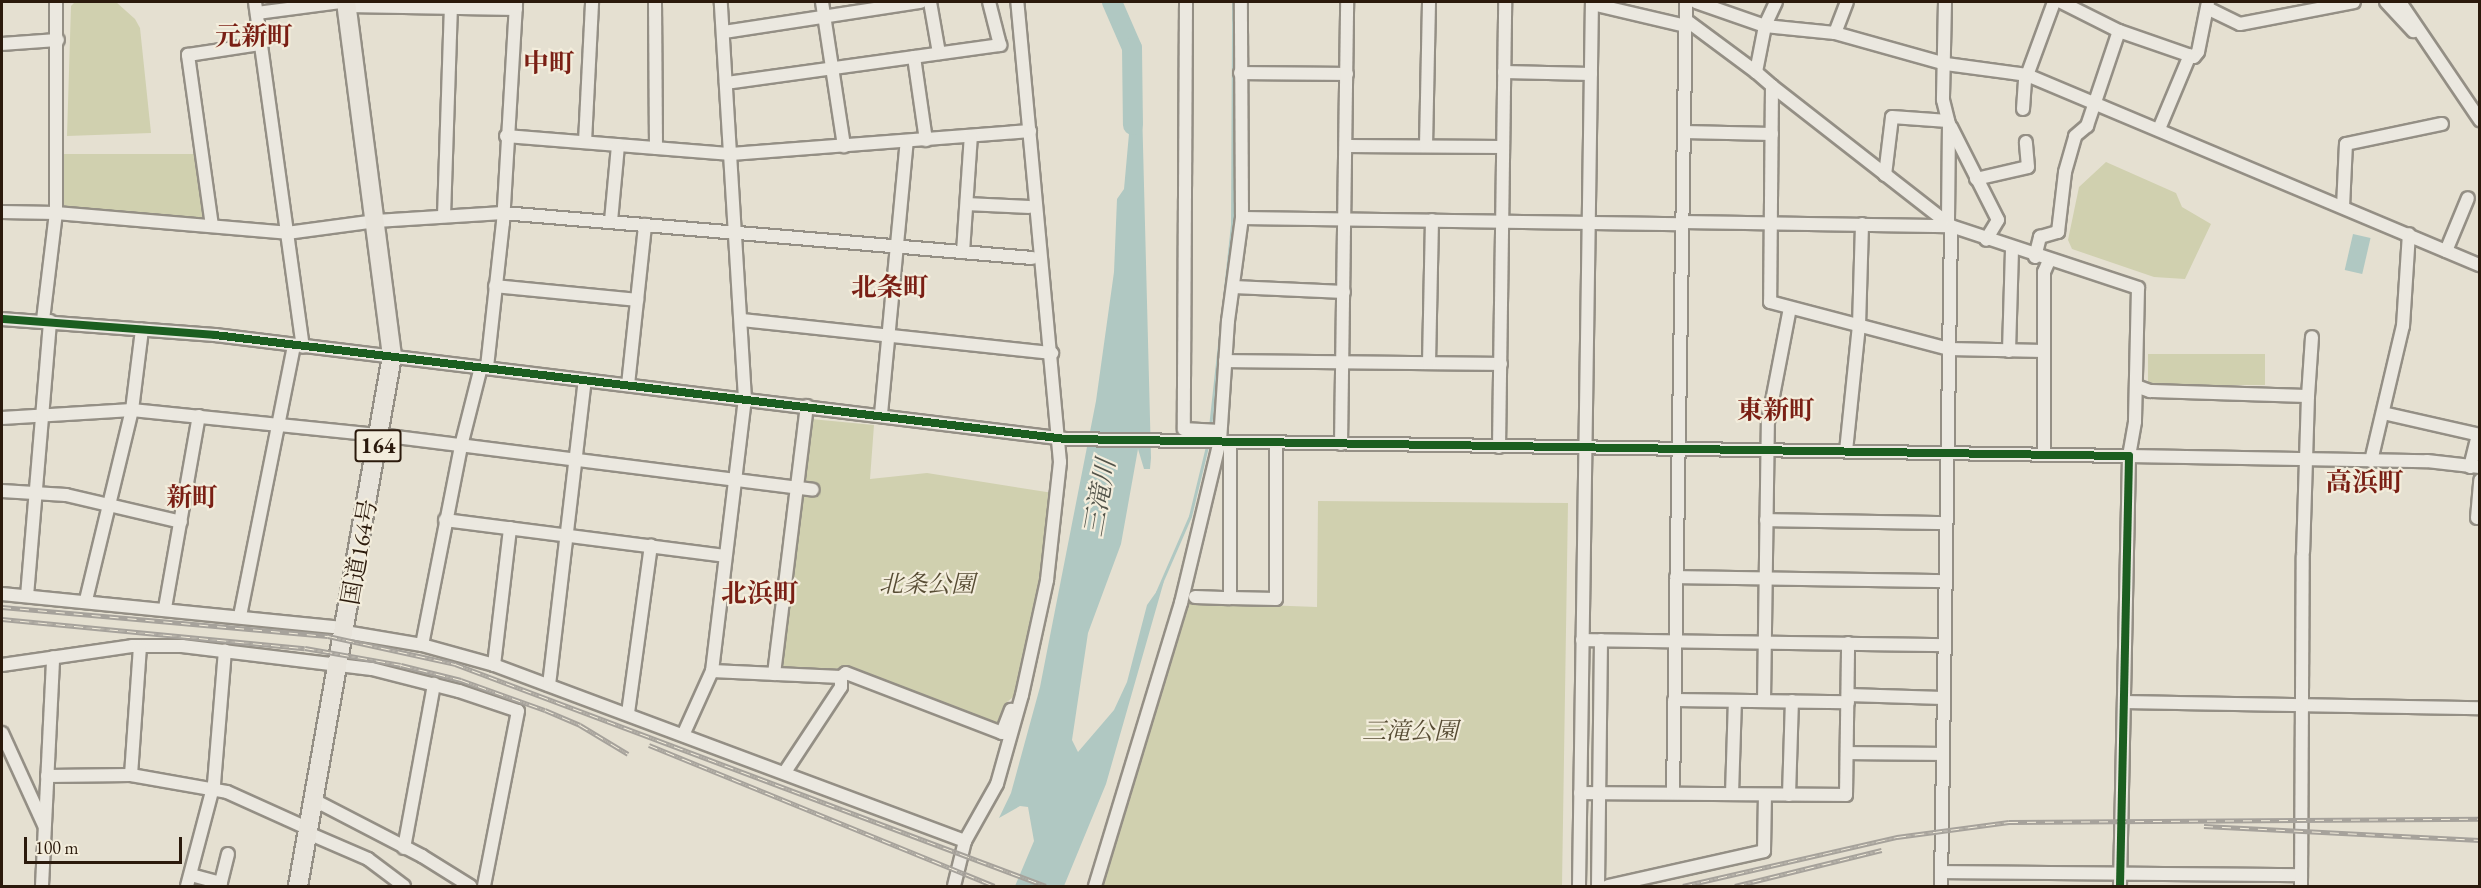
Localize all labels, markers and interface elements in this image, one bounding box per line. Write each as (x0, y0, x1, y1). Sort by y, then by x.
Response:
district label: 元新町 (215, 21, 293, 53)
district label: 中町 (523, 48, 575, 80)
district label: 北条町 (851, 272, 929, 304)
district label: 東新町 (1737, 395, 1815, 427)
road number: 164 (354, 427, 402, 465)
water label: 三滝川 (1078, 457, 1122, 539)
district label: 高浜町 (2326, 467, 2404, 499)
district label: 新町 (166, 482, 218, 514)
street label: 国道164号 (336, 497, 382, 607)
park label: 北条公園 (879, 570, 975, 598)
district label: 北浜町 (721, 578, 799, 610)
park label: 三滝公園 (1362, 717, 1458, 745)
scale bar (27, 825, 184, 863)
text: 100 m (35, 836, 79, 859)

